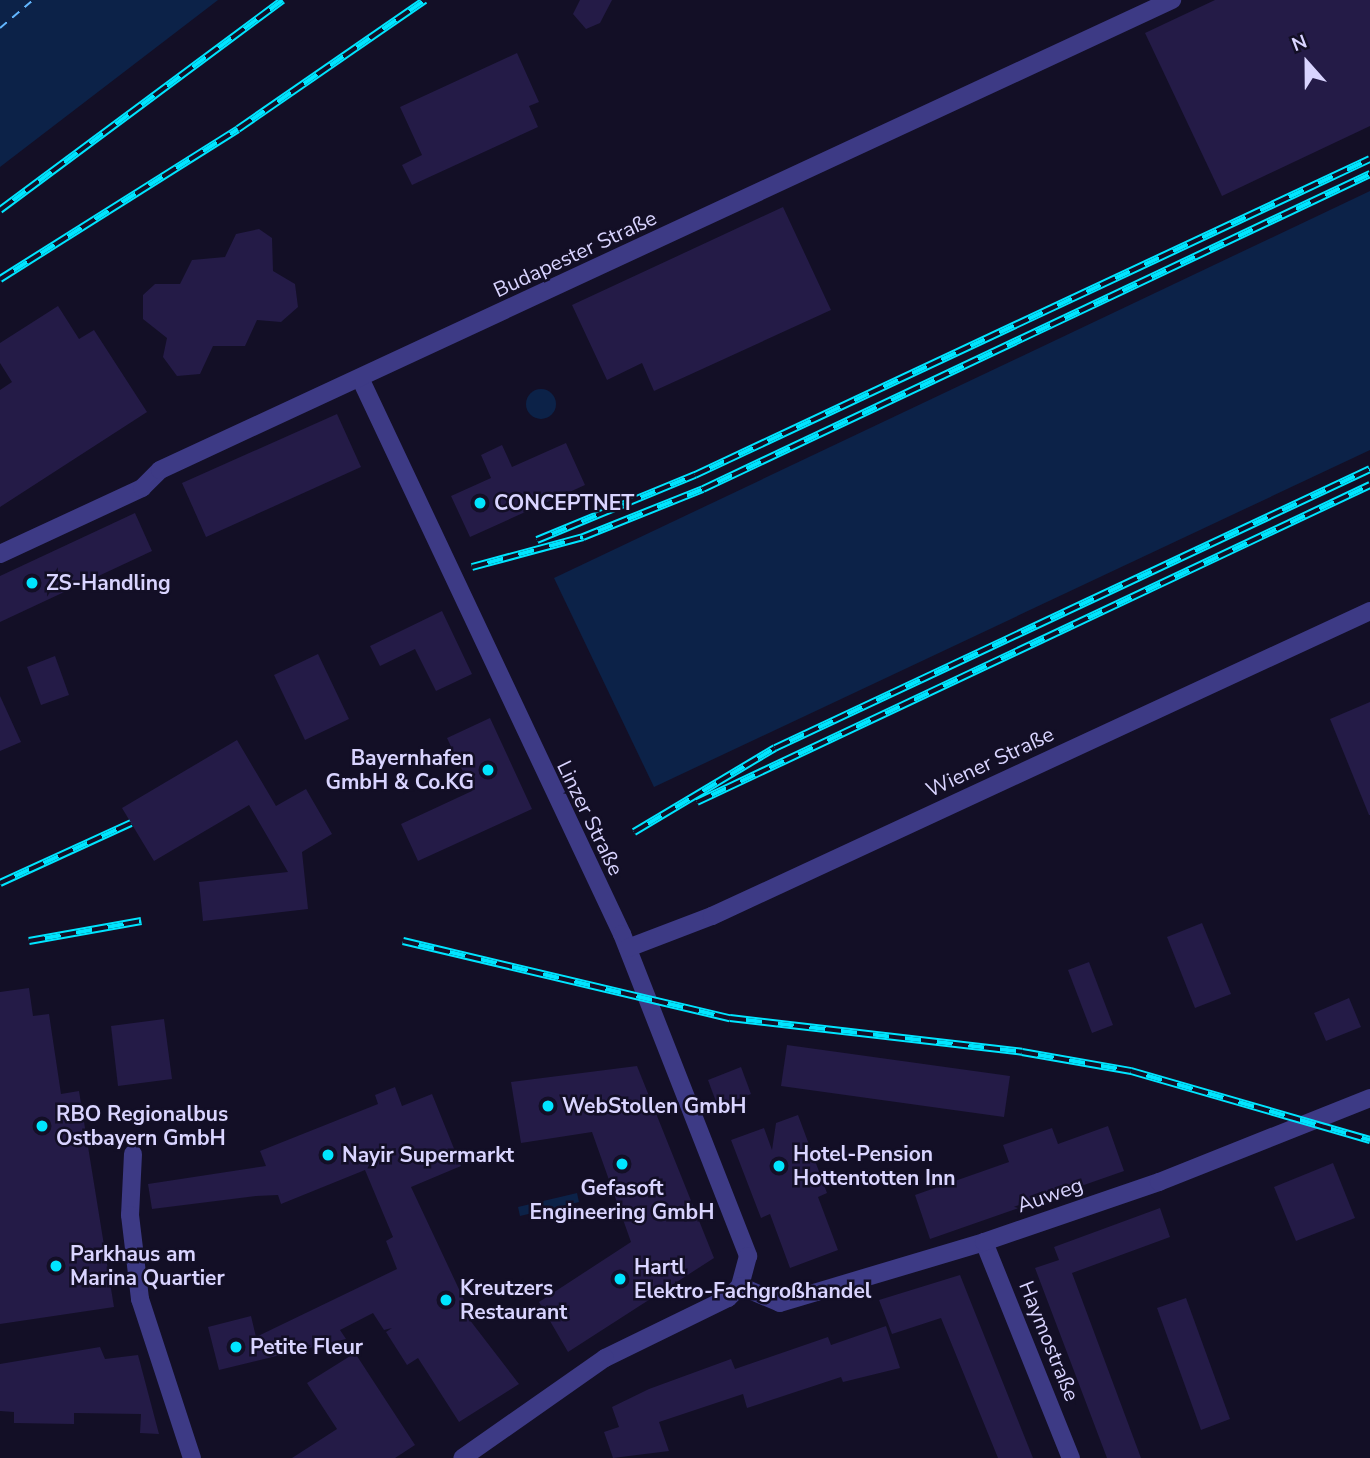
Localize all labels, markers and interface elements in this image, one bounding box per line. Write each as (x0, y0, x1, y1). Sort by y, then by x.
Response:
north arrow (1272, 28, 1342, 98)
text: N (1288, 29, 1311, 58)
street label: Budapester Straße (489, 205, 661, 303)
place label: CONCEPTNET (494, 490, 634, 516)
marker: CONCEPTNET (472, 495, 488, 511)
place label: ZS-Handling (46, 570, 171, 596)
marker: ZS-Handling (24, 575, 40, 591)
street label: Wiener Straße (922, 721, 1058, 803)
place label: Bayernhafen GmbH & Co.KG (325, 745, 474, 795)
street label: Linzer Straße (551, 756, 629, 880)
marker: Bayernhafen GmbH & Co.KG (480, 762, 496, 778)
place label: WebStollen GmbH (562, 1093, 747, 1119)
marker: WebStollen GmbH (540, 1098, 556, 1114)
place label: RBO Regionalbus Ostbayern GmbH (56, 1101, 228, 1151)
marker: RBO Regionalbus Ostbayern GmbH (34, 1118, 50, 1134)
place label: Hotel-Pension Hottentotten Inn (793, 1141, 956, 1191)
place label: Nayir Supermarkt (342, 1142, 514, 1168)
marker: Nayir Supermarkt (320, 1147, 336, 1163)
marker: Gefasoft Engineering GmbH (614, 1156, 630, 1172)
marker: Hotel-Pension Hottentotten Inn (771, 1158, 787, 1174)
street label: Auweg (1014, 1172, 1086, 1218)
place label: Gefasoft Engineering GmbH (530, 1175, 714, 1225)
place label: Parkhaus am Marina Quartier (70, 1241, 225, 1291)
place label: Hartl Elektro-Fachgroßhandel (634, 1254, 871, 1304)
marker: Parkhaus am Marina Quartier (48, 1258, 64, 1274)
marker: Hartl Elektro-Fachgroßhandel (612, 1271, 628, 1287)
place label: Kreutzers Restaurant (460, 1275, 567, 1325)
street label: Haymostraße (1013, 1277, 1085, 1405)
marker: Kreutzers Restaurant (438, 1292, 454, 1308)
place label: Petite Fleur (250, 1334, 363, 1360)
marker: Petite Fleur (228, 1339, 244, 1355)

